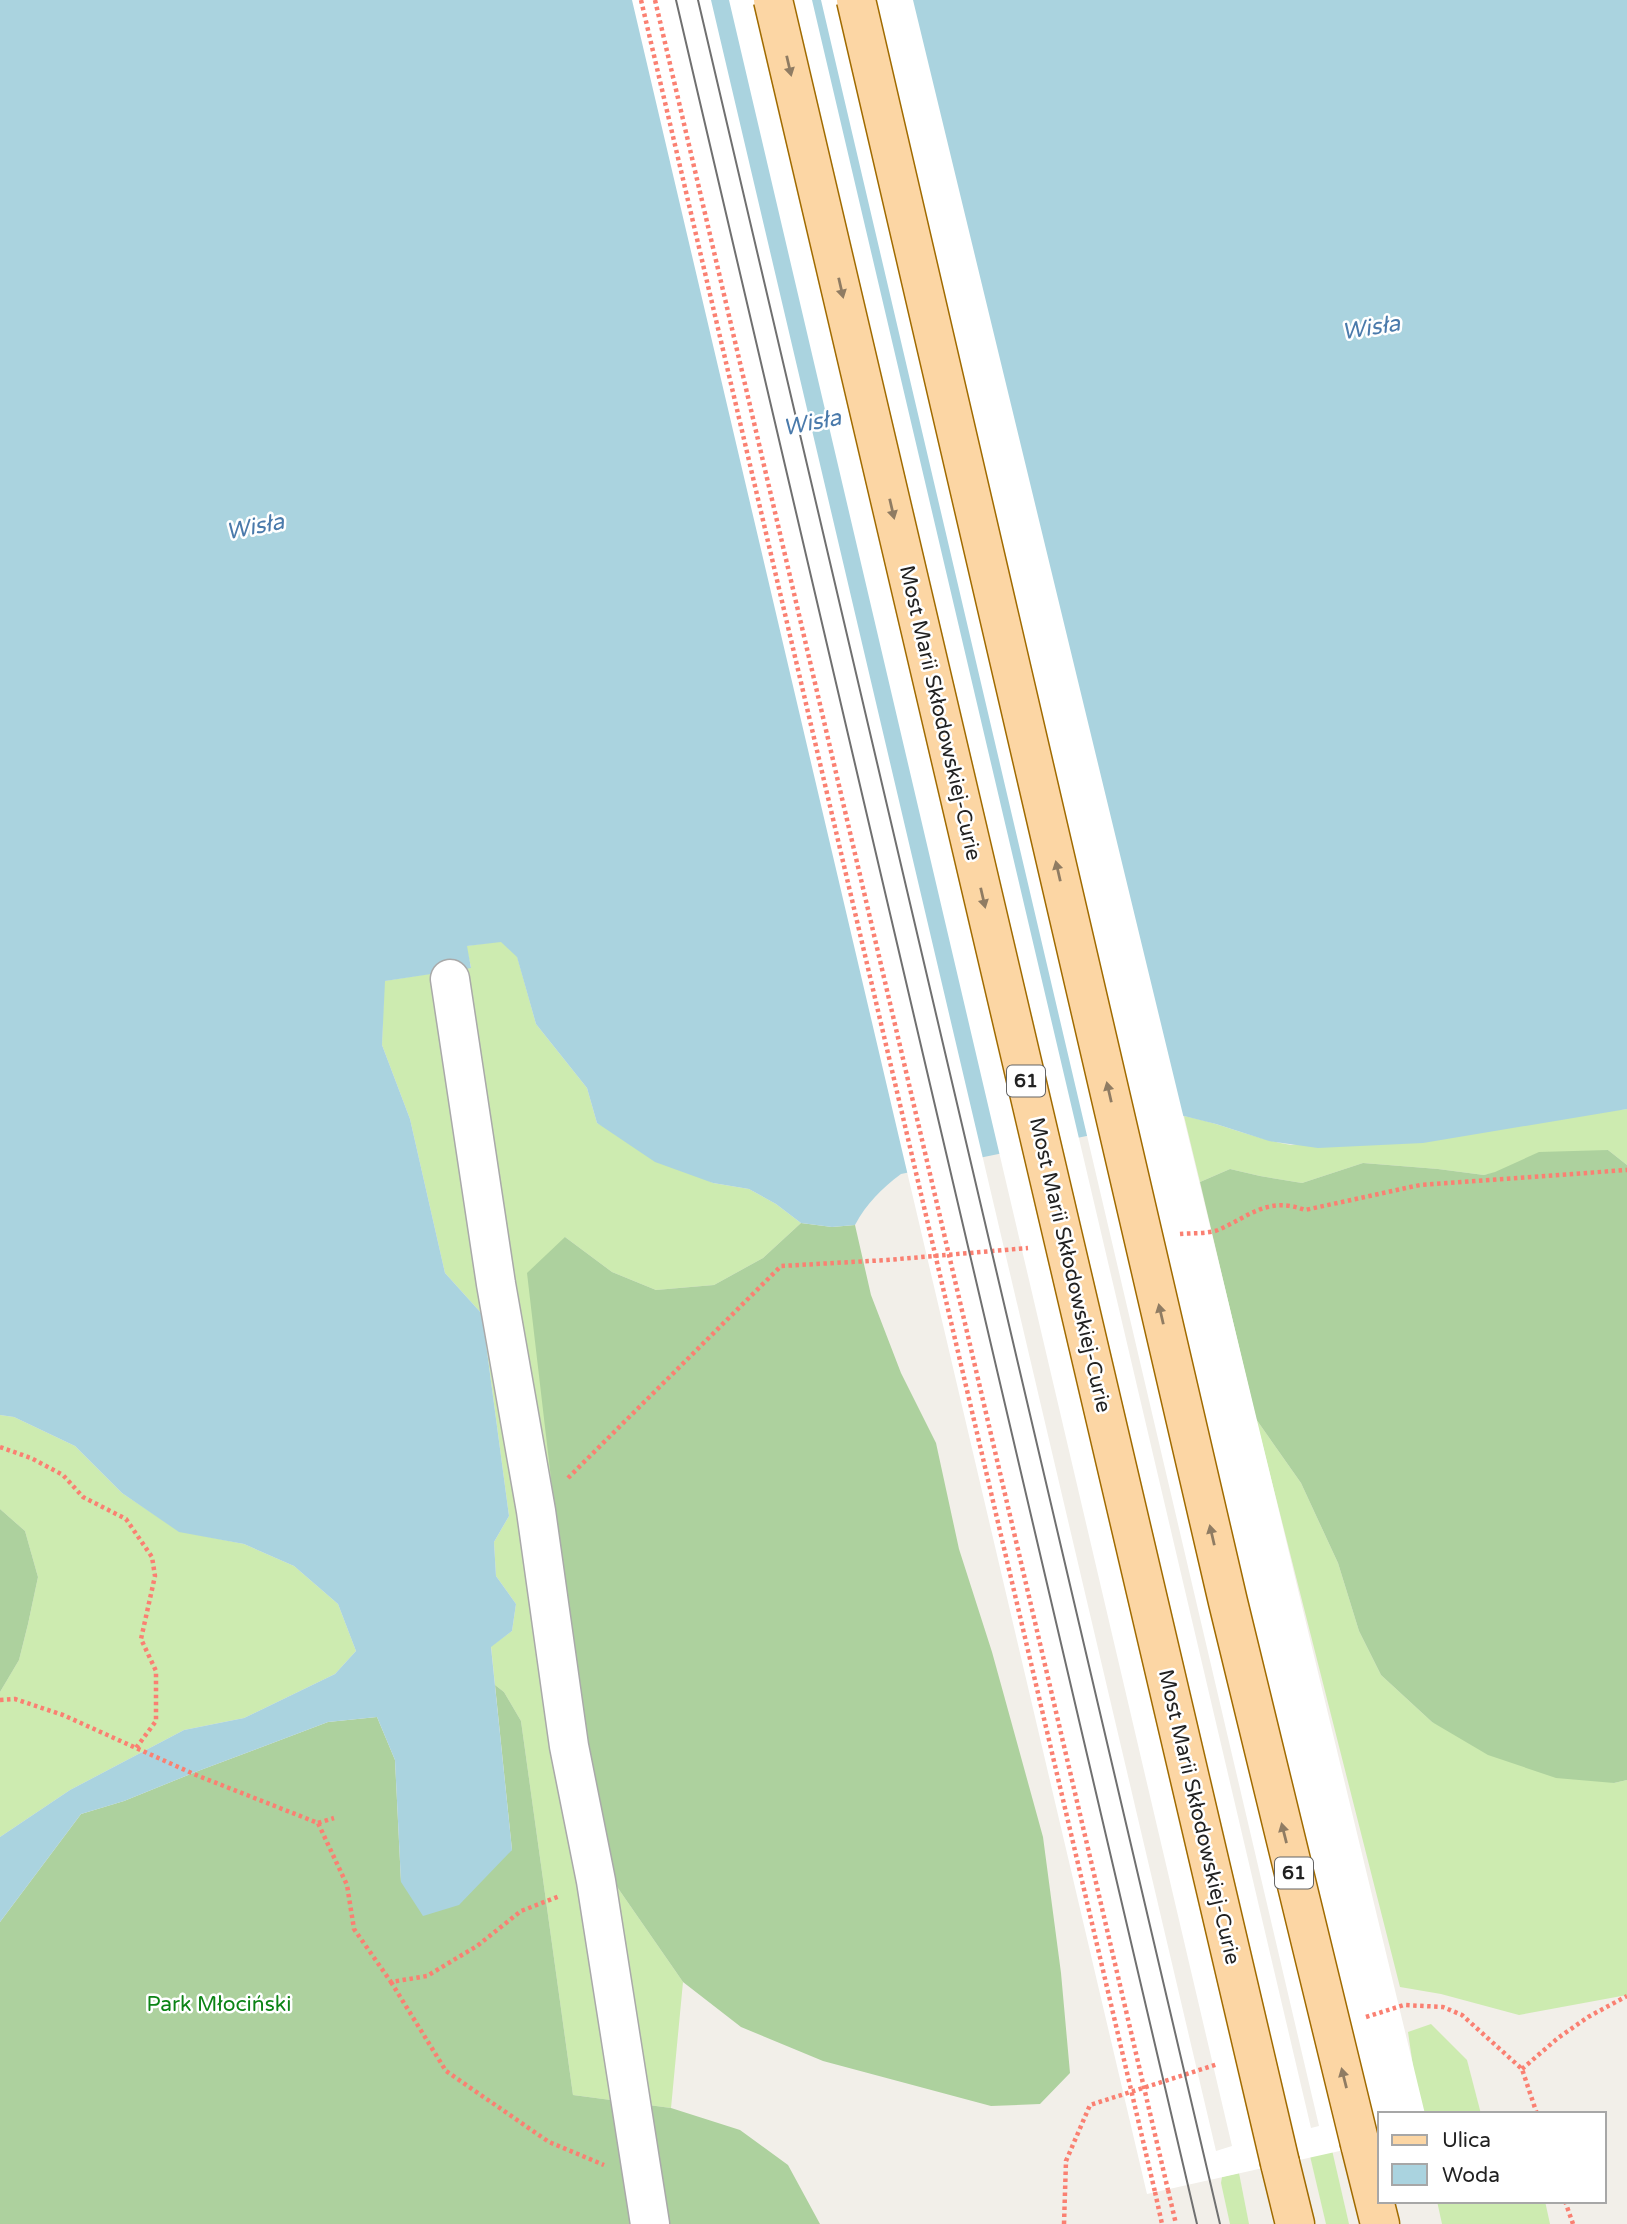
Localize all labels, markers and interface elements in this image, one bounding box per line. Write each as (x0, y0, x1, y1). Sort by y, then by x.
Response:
one-way arrow (783, 56, 794, 78)
one-way arrow (835, 277, 846, 299)
water label: Wisła (1340, 309, 1403, 346)
water label: Wisła (781, 403, 845, 442)
one-way arrow (887, 499, 898, 521)
water label: Wisła (224, 507, 288, 546)
street label: Most Marii Skłodowskiej-Curie (894, 563, 986, 863)
one-way arrow (1052, 859, 1063, 881)
one-way arrow (978, 887, 989, 909)
road number: 61 (1007, 1065, 1045, 1096)
one-way arrow (1104, 1081, 1115, 1103)
street label: Most Marii Skłodowskiej-Curie (1024, 1115, 1116, 1415)
one-way arrow (1155, 1303, 1166, 1325)
one-way arrow (1207, 1524, 1218, 1546)
street label: Most Marii Skłodowskiej-Curie (1153, 1667, 1245, 1967)
one-way arrow (1278, 1822, 1289, 1844)
road number: 61 (1275, 1857, 1313, 1888)
park label: Park Młociński (147, 1992, 291, 2017)
one-way arrow (1338, 2067, 1349, 2089)
legend (1378, 2112, 1606, 2203)
text: Ulica (1442, 2128, 1491, 2153)
text: Woda (1442, 2163, 1500, 2188)

